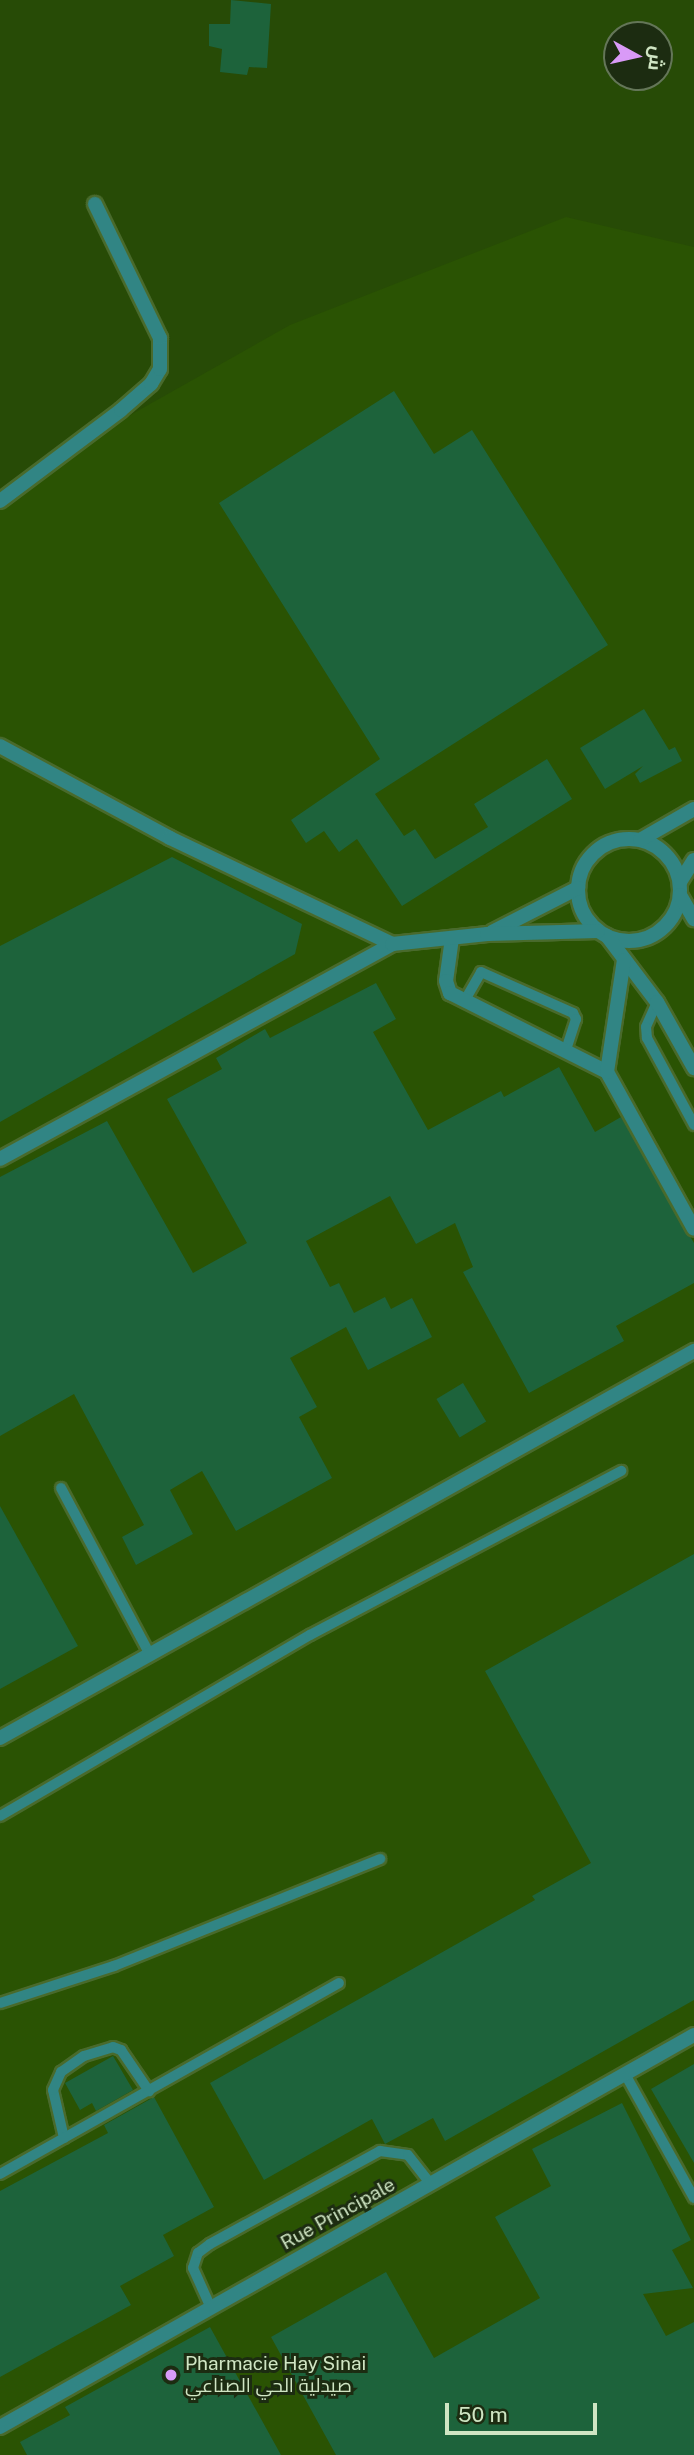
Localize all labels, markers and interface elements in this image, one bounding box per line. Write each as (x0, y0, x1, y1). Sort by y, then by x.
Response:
north arrow (603, 21, 673, 91)
text: ش (644, 45, 669, 72)
street label: Rue Principale (277, 2173, 399, 2255)
place label: Pharmacie Hay Sinai صيدلية الحي الصناعي (185, 2353, 366, 2397)
marker: Pharmacie Hay Sinai صيدلية الحي الصناعي (163, 2367, 179, 2383)
scale bar (449, 2388, 601, 2432)
text: 50 m (458, 2402, 508, 2427)

